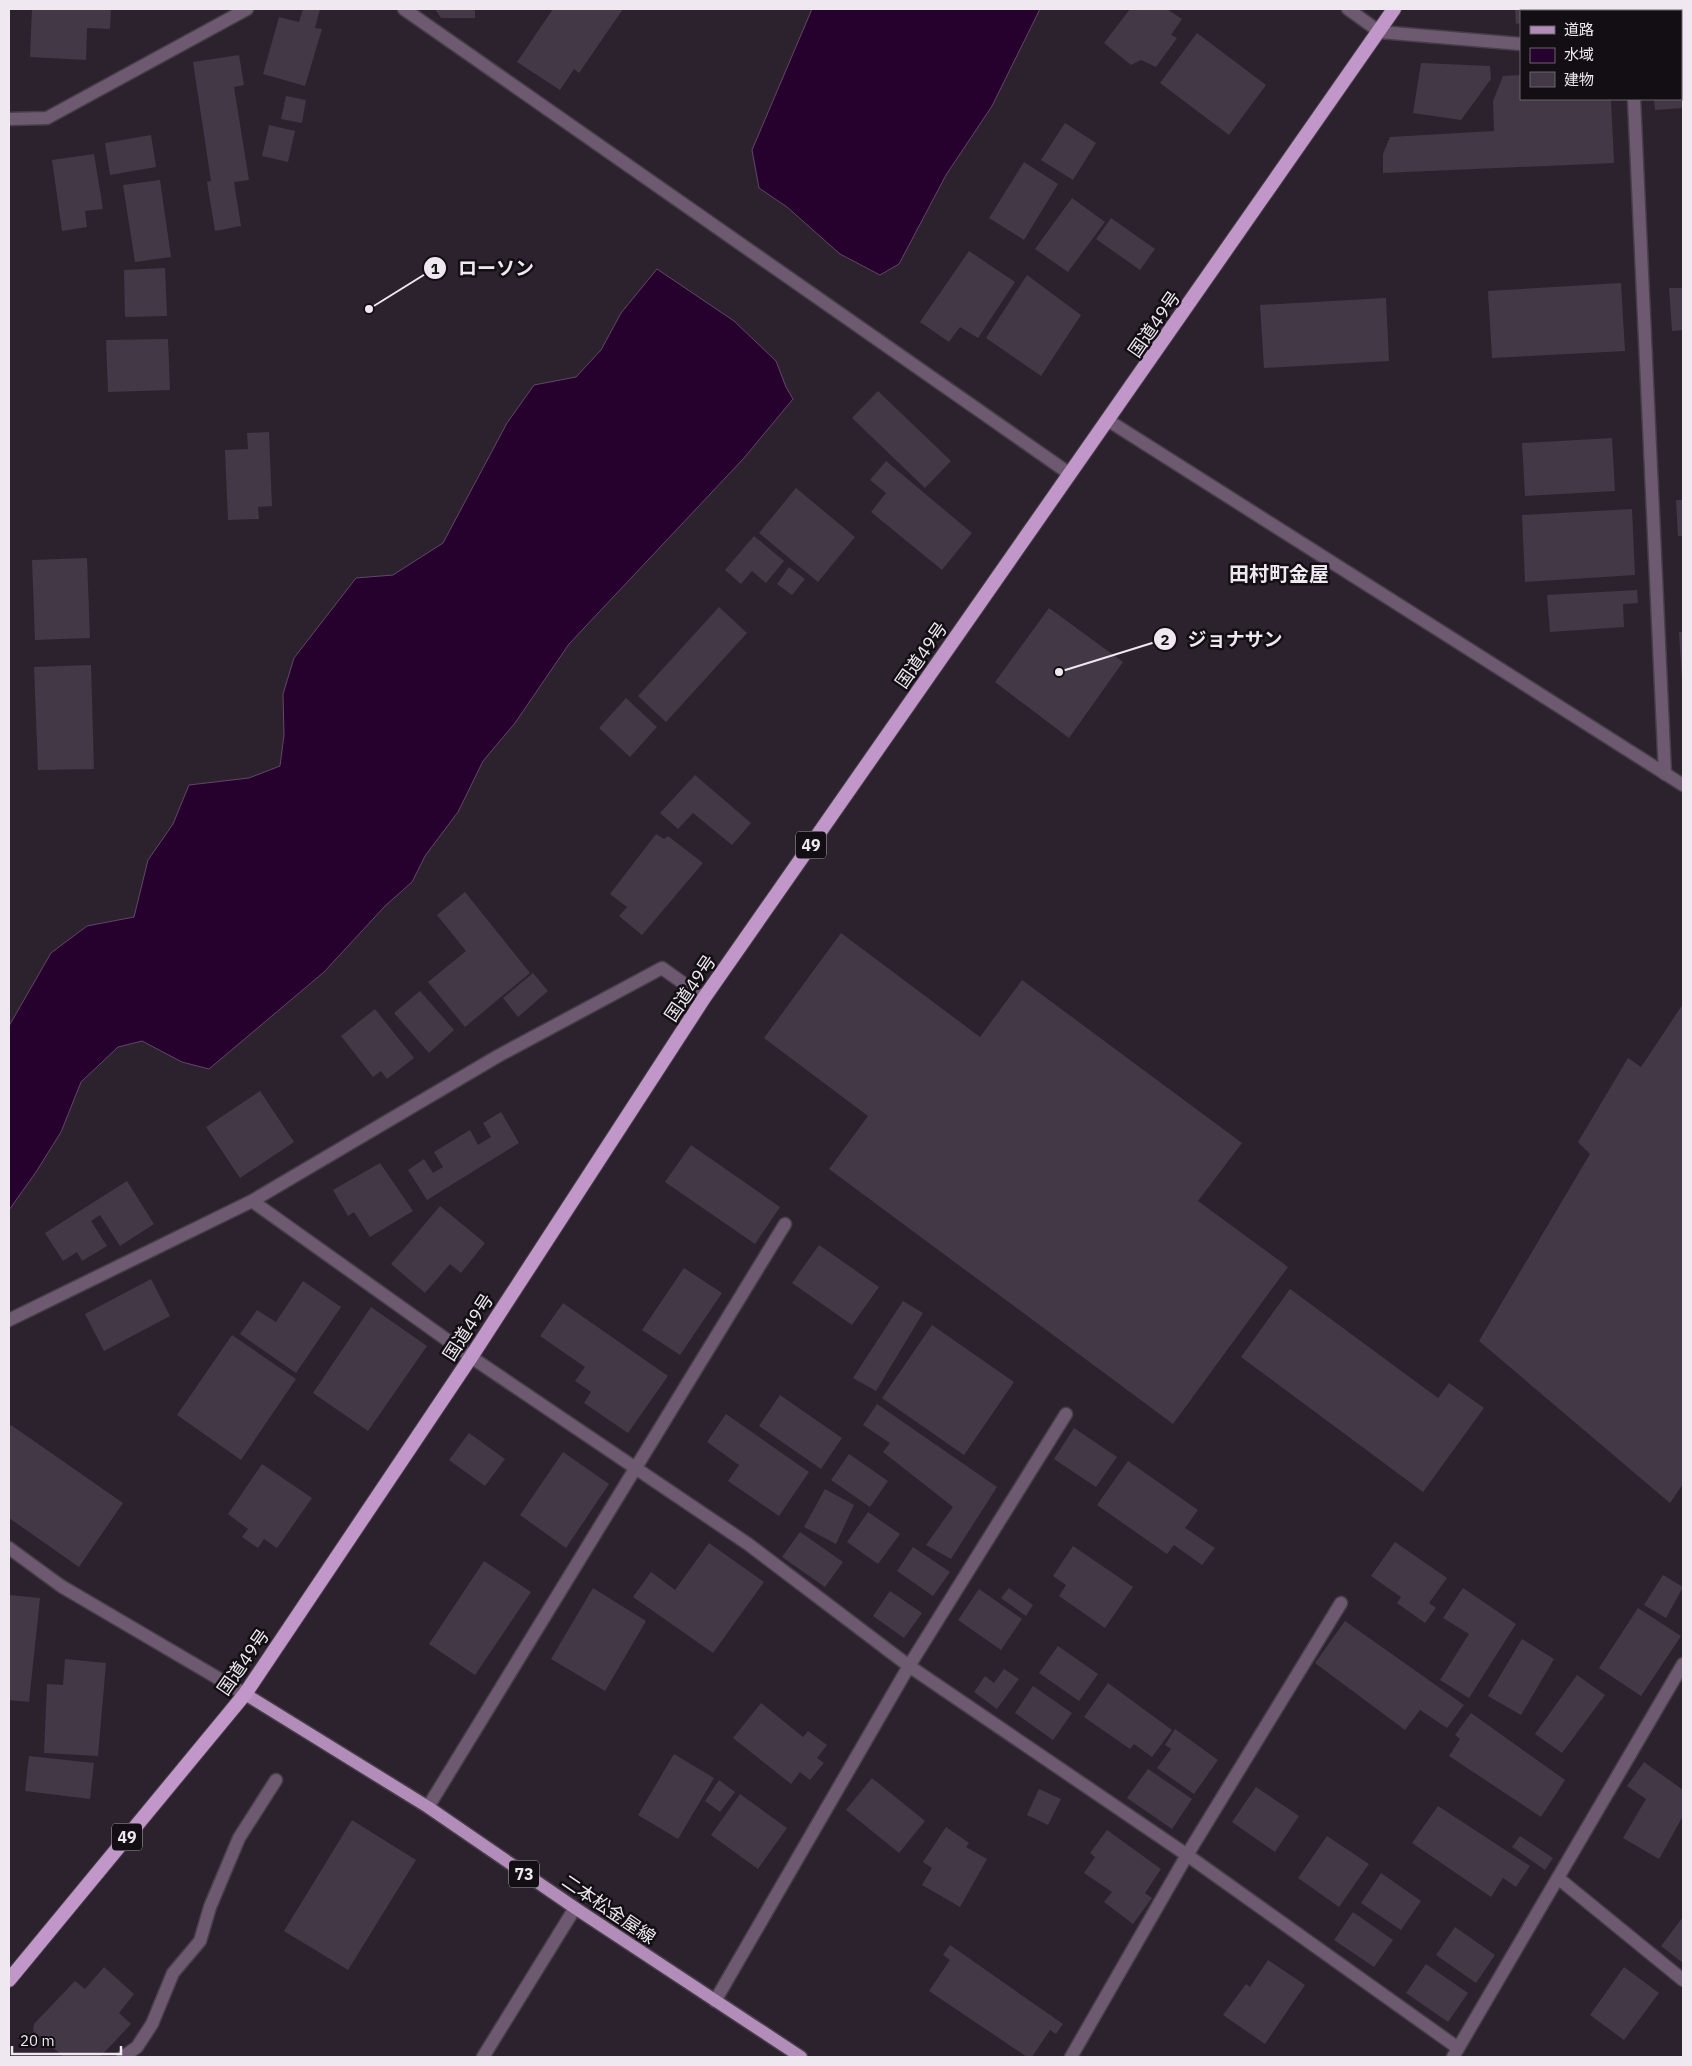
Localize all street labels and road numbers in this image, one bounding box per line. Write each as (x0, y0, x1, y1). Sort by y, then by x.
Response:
street label: 国道49号 (1123, 286, 1185, 362)
street label: 国道49号 (890, 617, 952, 693)
road number: 49 (796, 832, 826, 858)
street label: 国道49号 (659, 950, 721, 1026)
street label: 国道49号 (438, 1289, 498, 1365)
street label: 国道49号 (212, 1624, 274, 1700)
road number: 49 (112, 1824, 142, 1850)
road number: 73 (509, 1860, 539, 1888)
street label: 二本松金屋線 (558, 1869, 660, 1949)

